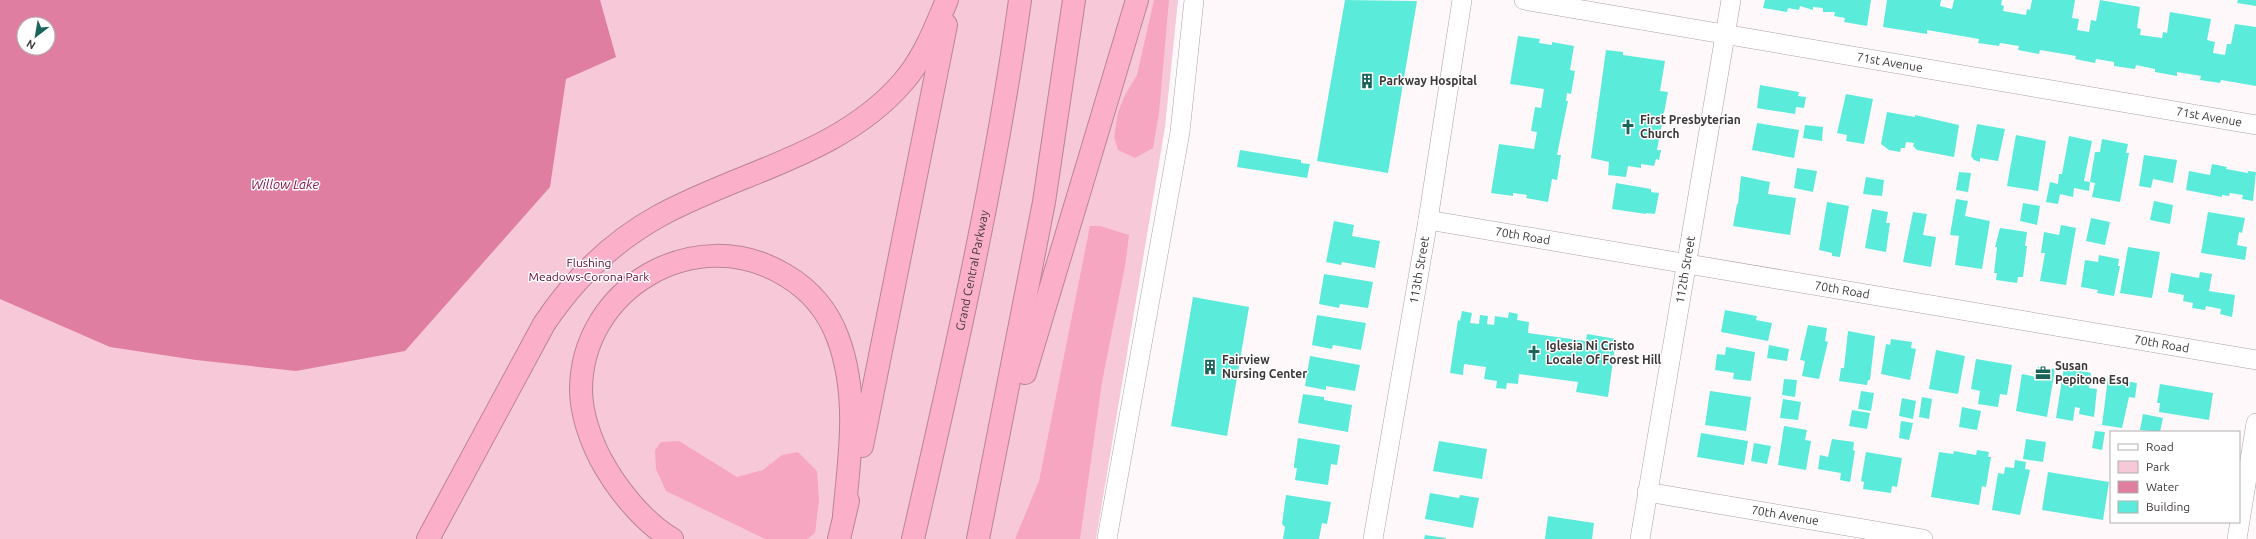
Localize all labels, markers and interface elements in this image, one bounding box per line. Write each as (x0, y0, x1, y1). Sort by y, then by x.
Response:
north arrow (16, 16, 56, 56)
text: N (24, 37, 37, 52)
street label: 71st Avenue (1856, 50, 1924, 74)
building icon: Parkway Hospital (1358, 72, 1376, 90)
place label: Parkway Hospital (1379, 74, 1477, 87)
street label: 71st Avenue (2175, 104, 2243, 129)
place label: First Presbyterian Church (1640, 113, 1741, 140)
church icon: First Presbyterian Church (1619, 118, 1637, 136)
water label: Willow Lake (251, 177, 319, 191)
street label: Grand Central Parkway (953, 209, 991, 332)
street label: 70th Road (1494, 224, 1551, 247)
street label: 113th Street (1407, 235, 1431, 305)
street label: 112th Street (1673, 235, 1697, 304)
park label: Flushing Meadows-Corona Park (529, 256, 649, 283)
street label: 70th Road (1814, 278, 1871, 301)
street label: 70th Road (2133, 333, 2190, 355)
place label: Iglesia Ni Cristo Locale Of Forest Hill (1546, 339, 1662, 366)
church icon: Iglesia Ni Cristo Locale Of Forest Hill (1525, 344, 1543, 362)
place label: Fairview Nursing Center (1222, 353, 1307, 380)
building icon: Fairview Nursing Center (1201, 358, 1219, 376)
place label: Susan Pepitone Esq (2055, 359, 2129, 386)
office icon: Susan Pepitone Esq (2034, 364, 2052, 382)
legend (2110, 431, 2240, 523)
text: Road (2146, 440, 2174, 453)
text: Park (2146, 460, 2170, 473)
text: Water (2146, 480, 2179, 493)
text: Building (2146, 500, 2190, 513)
street label: 70th Avenue (1750, 503, 1820, 527)

